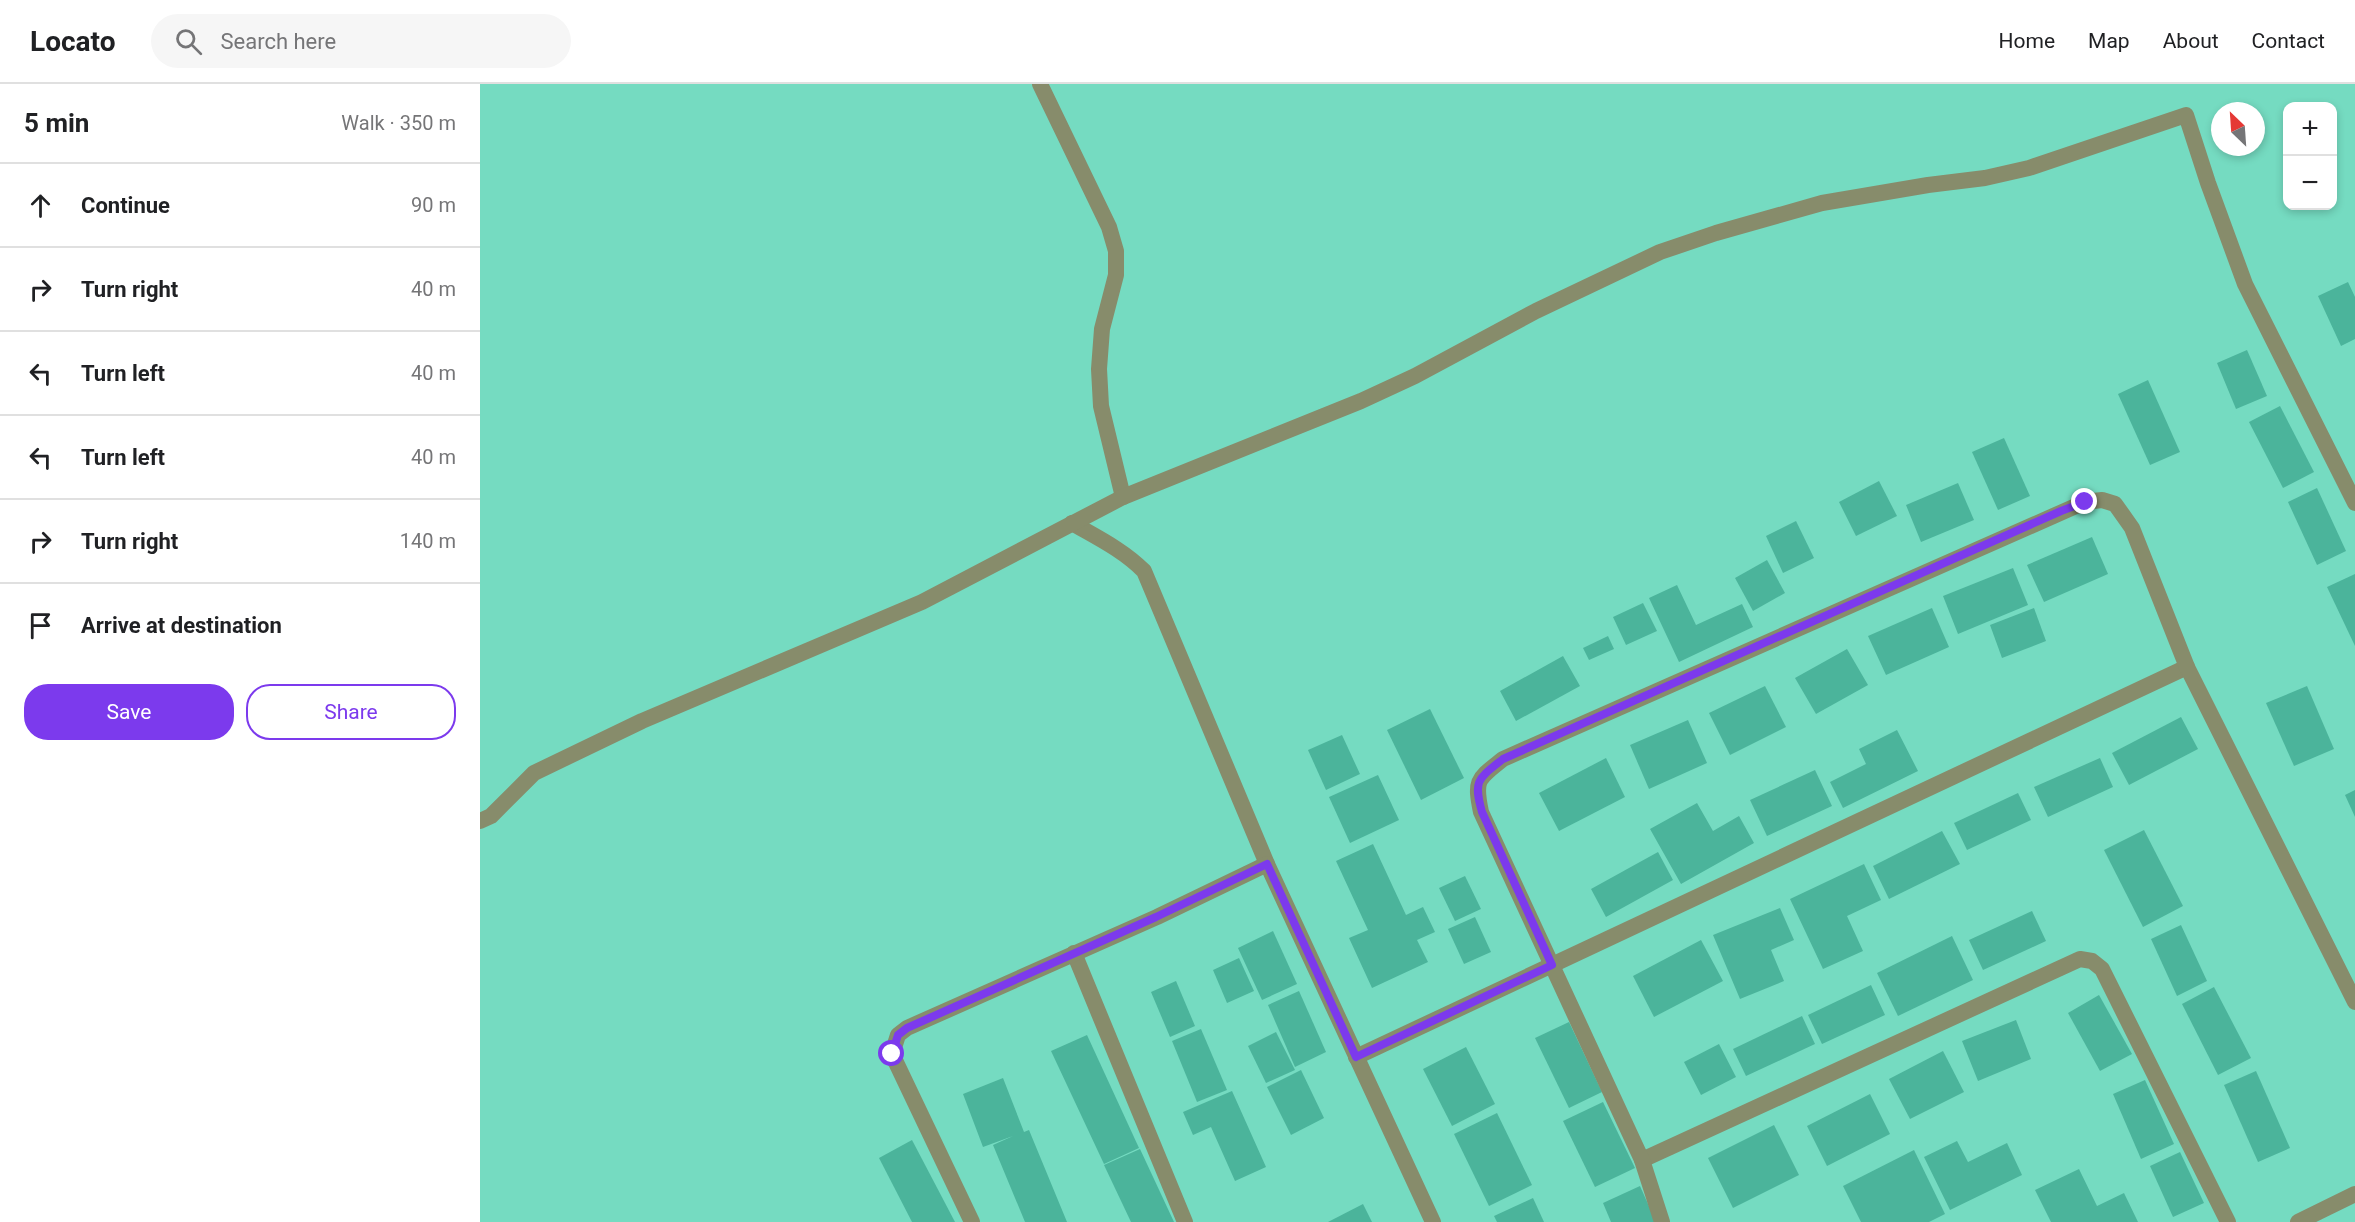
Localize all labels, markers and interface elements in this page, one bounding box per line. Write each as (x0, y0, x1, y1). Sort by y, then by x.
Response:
search box (151, 14, 571, 68)
text: Locato (30, 25, 115, 58)
icon: search (172, 25, 205, 58)
text: Search here (220, 29, 336, 54)
text: Home (1999, 29, 2055, 53)
text: Map (2088, 29, 2130, 53)
text: About (2163, 29, 2219, 53)
text: Contact (2252, 29, 2325, 53)
north arrow (2211, 102, 2265, 156)
map controls (2283, 102, 2337, 210)
button: + (2283, 102, 2337, 156)
text: 5 min (24, 108, 89, 138)
text: Walk · 350 m (341, 111, 456, 135)
button: − (2283, 156, 2337, 210)
icon: ahead (24, 189, 57, 222)
text: Continue (81, 193, 170, 218)
text: 90 m (411, 193, 456, 217)
icon: right (24, 273, 57, 306)
text: Turn right (81, 277, 178, 302)
text: 40 m (411, 277, 456, 301)
icon: left (24, 357, 57, 390)
text: Turn left (81, 361, 165, 386)
text: 40 m (411, 361, 456, 385)
icon: left (24, 441, 57, 474)
text: Turn left (81, 445, 165, 470)
text: 40 m (411, 445, 456, 469)
route end (2071, 488, 2097, 514)
icon: right (24, 525, 57, 558)
text: Turn right (81, 529, 178, 554)
text: 140 m (400, 529, 456, 553)
icon: arrive (24, 609, 57, 642)
text: Arrive at destination (81, 613, 282, 638)
button: Save (24, 684, 234, 740)
button: Share (246, 684, 456, 740)
route start (878, 1040, 904, 1066)

